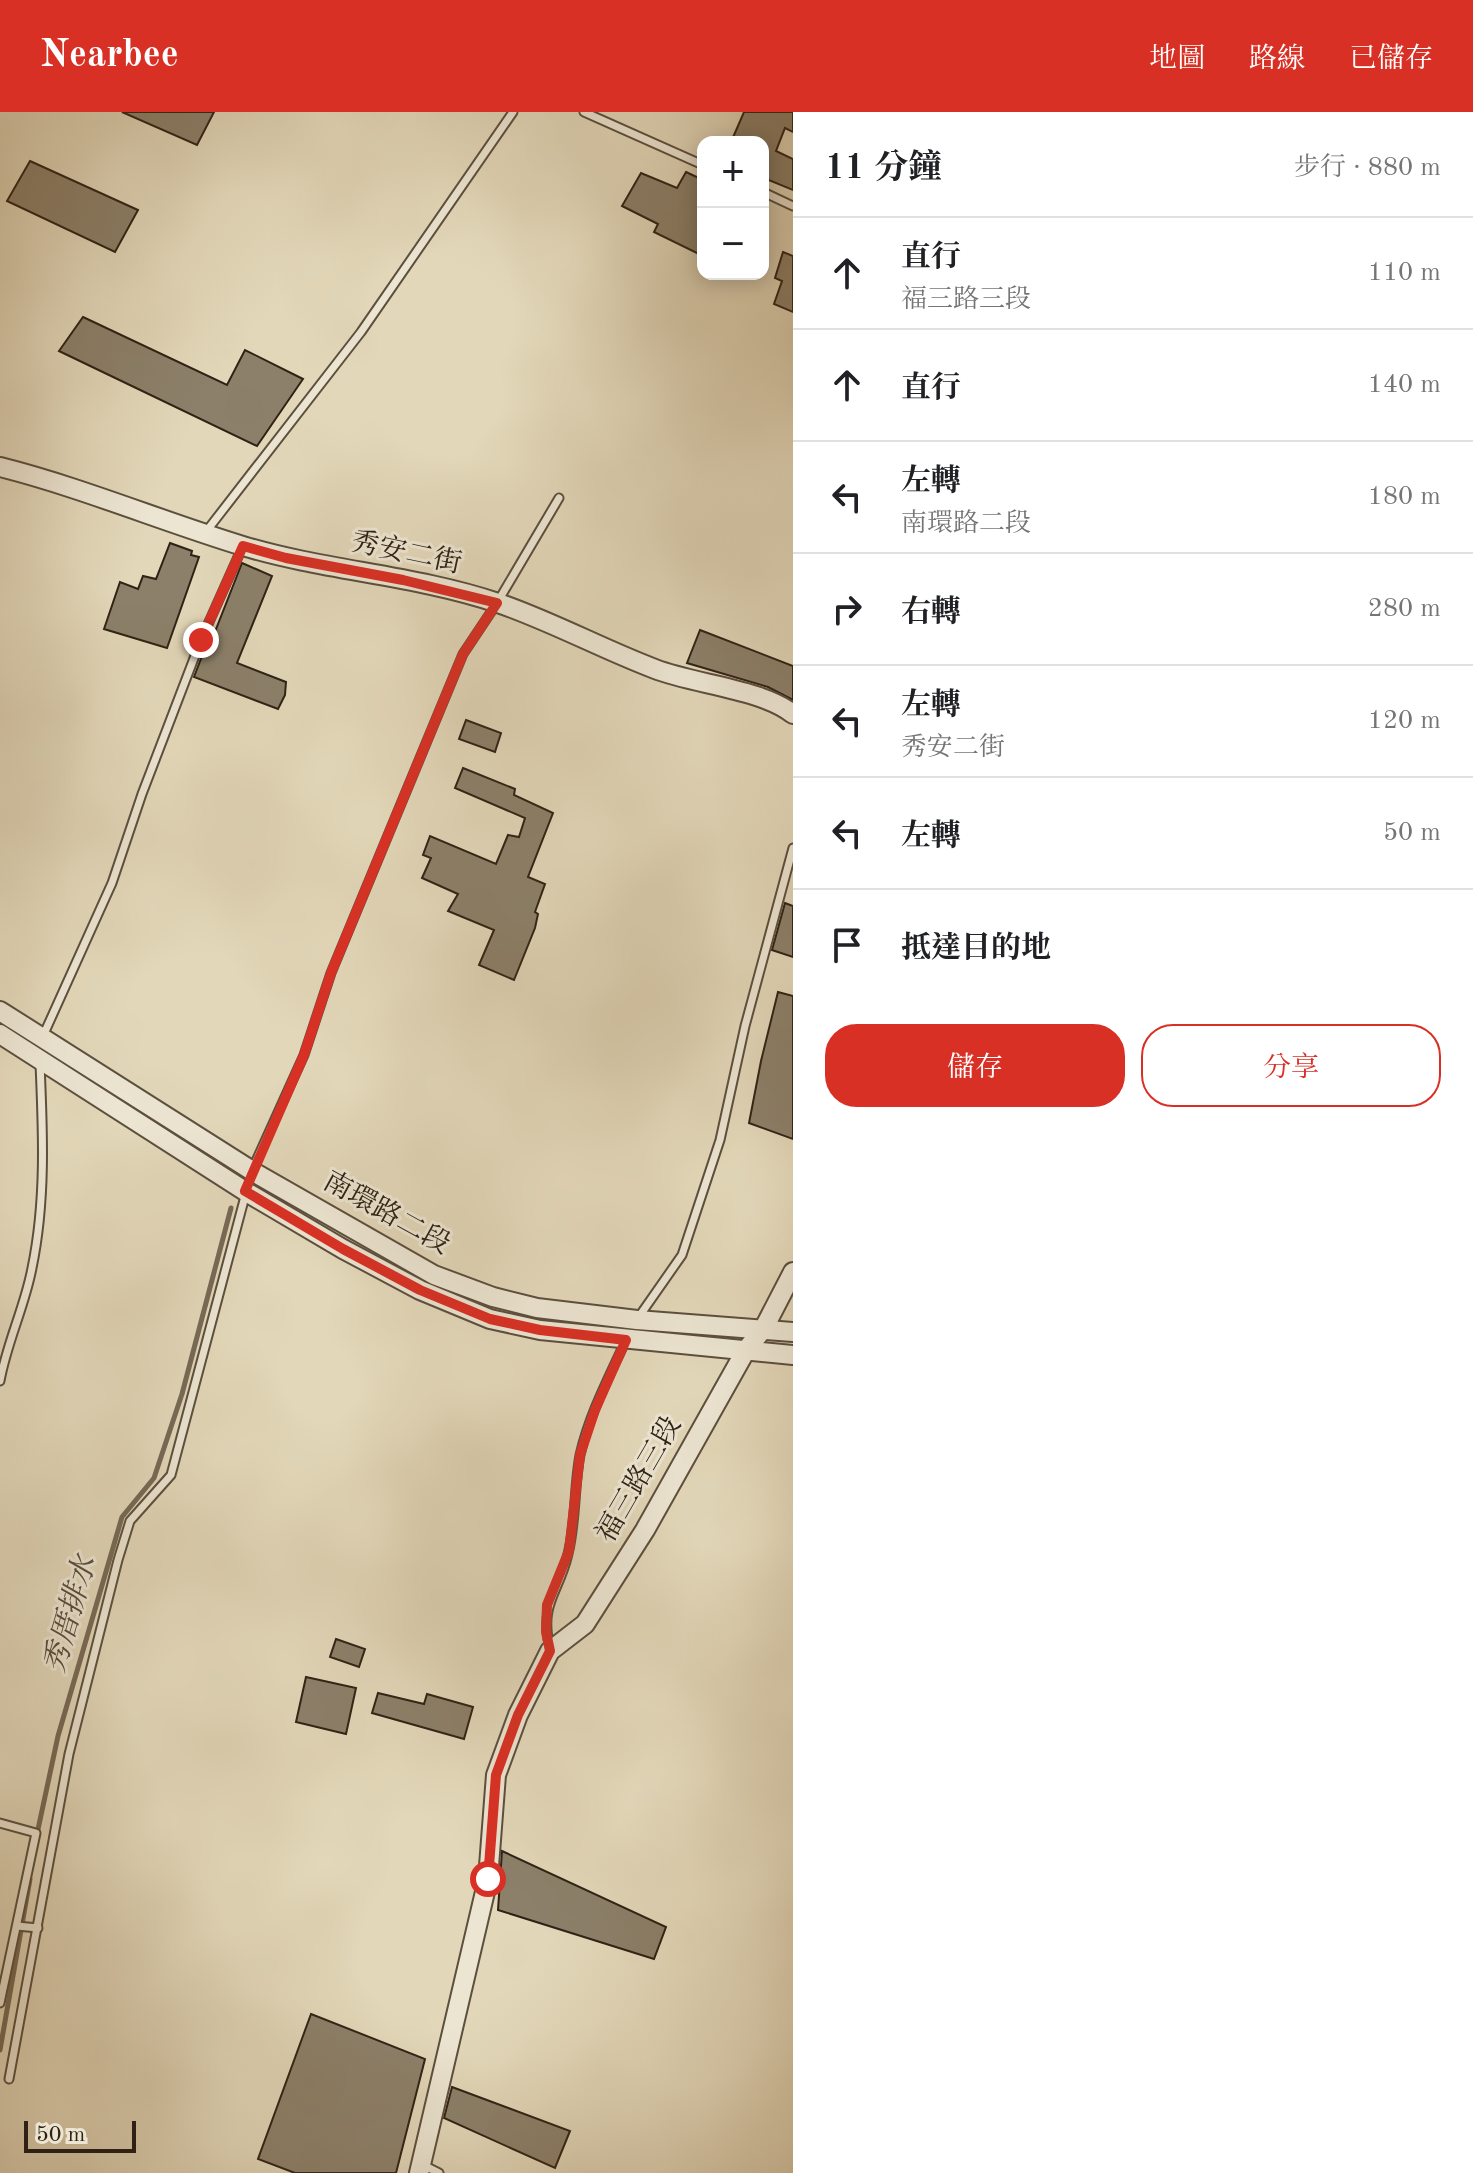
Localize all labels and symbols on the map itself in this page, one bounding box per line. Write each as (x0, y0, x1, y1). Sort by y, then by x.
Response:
street label: 秀安二街 (348, 526, 464, 579)
route end (183, 622, 219, 658)
street label: 南環路二段 (318, 1165, 455, 1260)
street label: 福三路三段 (590, 1411, 687, 1548)
water label: 秀厝排水 (37, 1549, 103, 1677)
route start (470, 1861, 506, 1897)
scale bar (24, 2117, 136, 2153)

